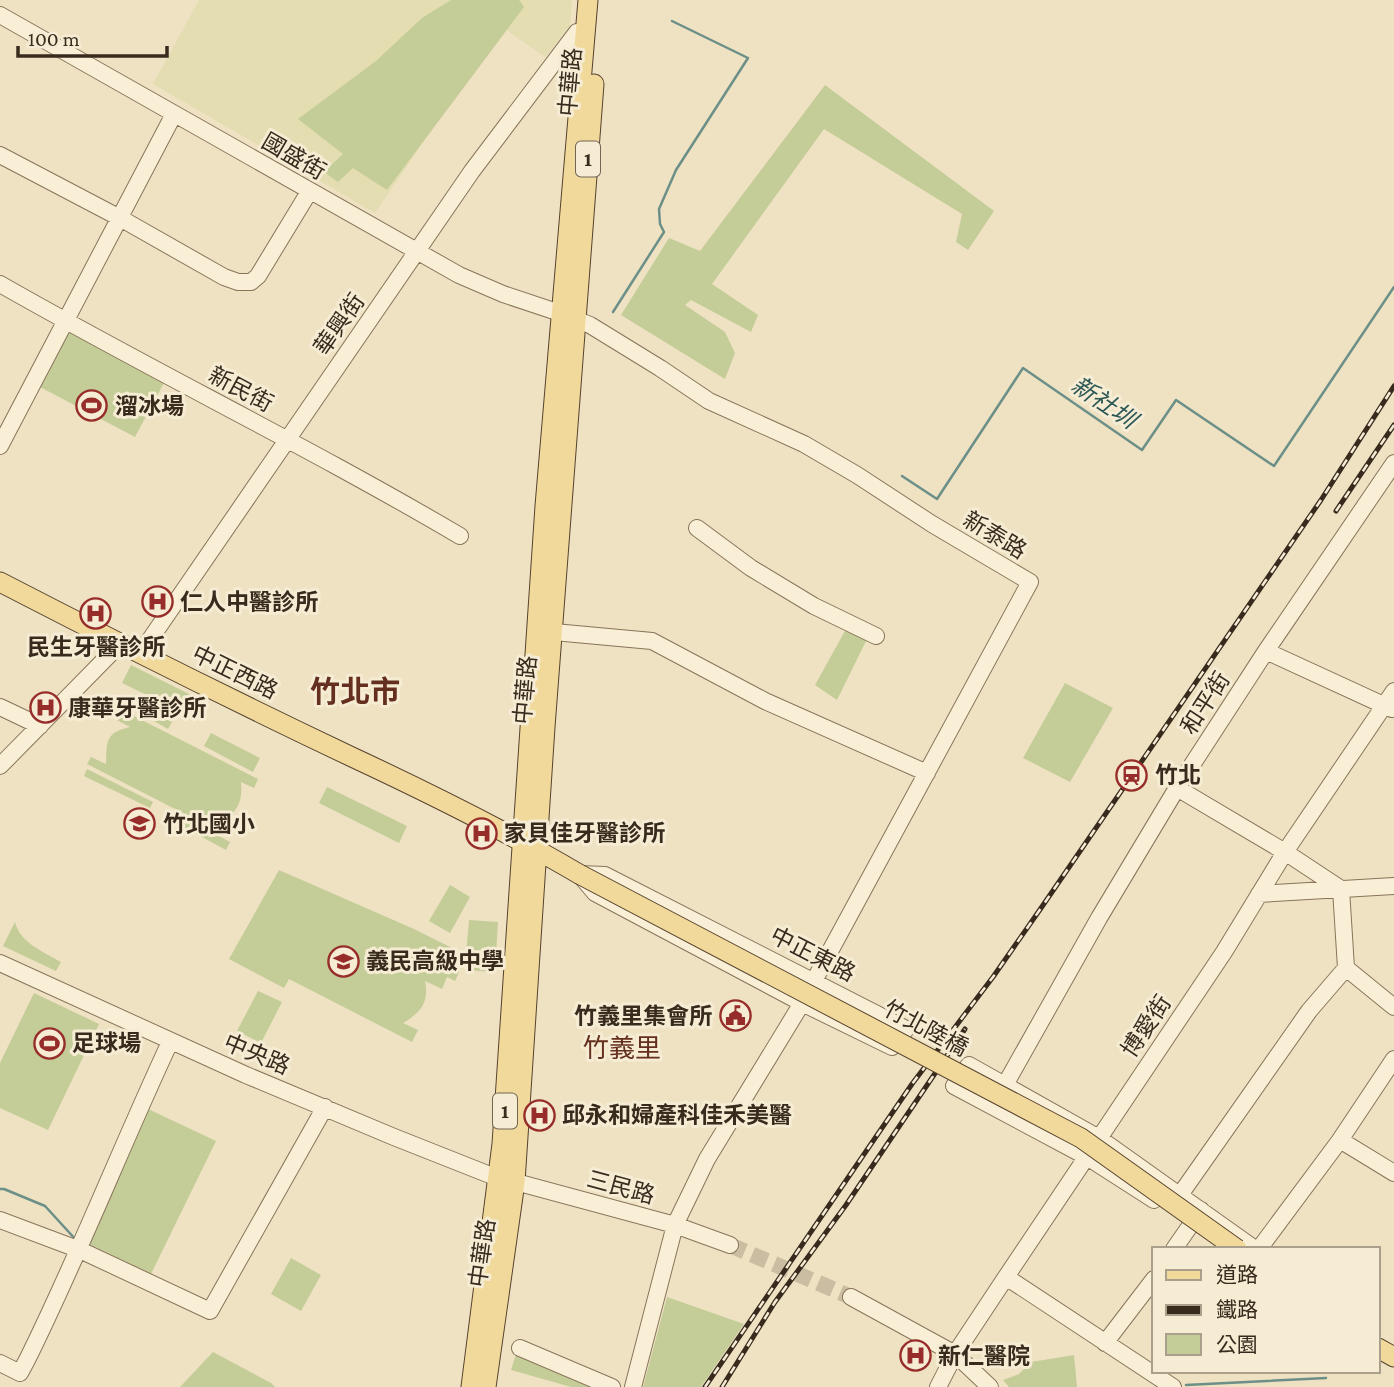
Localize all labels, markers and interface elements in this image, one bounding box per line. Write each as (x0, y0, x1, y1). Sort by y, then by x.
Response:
scale bar (18, 14, 166, 58)
text: 100 m (28, 27, 80, 51)
street label: 中華路 (554, 46, 586, 118)
street label: 國盛街 (258, 127, 330, 185)
road number: 1 (576, 142, 600, 176)
street label: 華興街 (309, 288, 369, 360)
street label: 新民街 (204, 361, 278, 417)
water label: 新社圳 (1067, 371, 1144, 435)
sports icon: 溜冰場 (75, 389, 109, 423)
place label: 溜冰場 (115, 393, 184, 419)
street label: 新泰路 (959, 506, 1031, 564)
hospital icon: 仁人中醫診所 (140, 585, 174, 619)
place label: 仁人中醫診所 (180, 589, 318, 615)
hospital icon: 民生牙醫診所 (79, 596, 113, 630)
place label: 民生牙醫診所 (27, 634, 165, 660)
street label: 中正西路 (188, 640, 282, 704)
street label: 中華路 (509, 654, 541, 726)
street label: 和平街 (1175, 667, 1235, 739)
district label: 竹北市 (310, 675, 400, 708)
hospital icon: 康華牙醫診所 (28, 691, 62, 725)
place label: 康華牙醫診所 (68, 695, 206, 721)
station icon: 竹北 (1115, 758, 1149, 792)
place label: 竹北 (1155, 762, 1201, 788)
school or university icon: 竹北國小 (123, 807, 157, 841)
place label: 竹北國小 (163, 811, 255, 837)
hospital icon: 家貝佳牙醫診所 (464, 816, 498, 850)
place label: 家貝佳牙醫診所 (504, 820, 665, 846)
street label: 中正東路 (766, 922, 860, 986)
school or university icon: 義民高級中學 (326, 944, 360, 978)
place label: 義民高級中學 (366, 948, 504, 974)
street label: 博愛街 (1116, 990, 1176, 1062)
street label: 竹北陸橋 (879, 995, 973, 1061)
public building icon: 竹義里集會所 (718, 999, 752, 1033)
place label: 竹義里集會所 (574, 1003, 712, 1029)
sports icon: 足球場 (32, 1026, 66, 1060)
street label: 中央路 (220, 1029, 294, 1079)
place label: 足球場 (72, 1030, 141, 1056)
district label: 竹義里 (583, 1034, 661, 1063)
road number: 1 (493, 1094, 517, 1128)
hospital icon: 邱永和婦產科佳禾美醫 (522, 1098, 556, 1132)
place label: 邱永和婦產科佳禾美醫 (562, 1102, 792, 1128)
street label: 三民路 (584, 1166, 658, 1208)
street label: 中華路 (464, 1217, 500, 1289)
legend (1152, 1247, 1380, 1373)
text: 道路 (1216, 1263, 1258, 1287)
text: 鐵路 (1216, 1298, 1258, 1322)
text: 公園 (1216, 1333, 1258, 1357)
hospital icon: 新仁醫院 (898, 1339, 932, 1373)
place label: 新仁醫院 (938, 1343, 1030, 1369)

